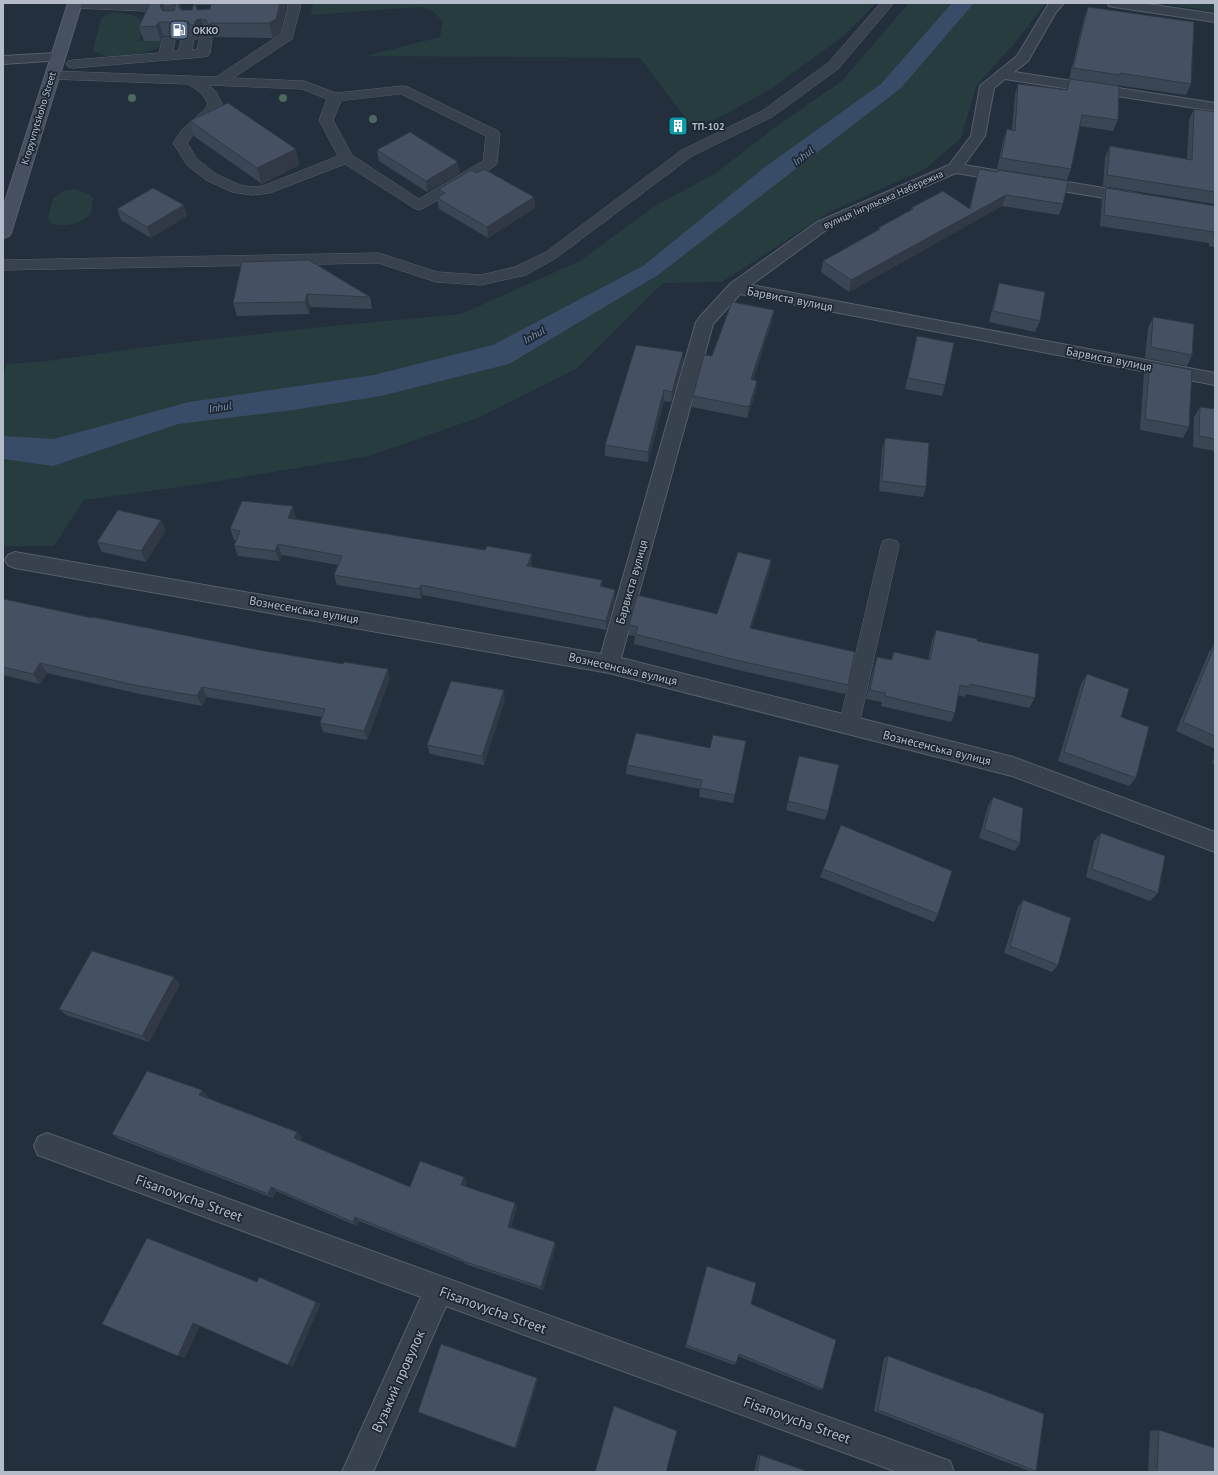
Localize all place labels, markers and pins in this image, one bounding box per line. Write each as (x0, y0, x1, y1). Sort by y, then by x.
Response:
fuel station icon: OKKO (168, 19, 190, 41)
place label: OKKO (193, 24, 219, 37)
building icon: ТП-102 (667, 115, 689, 137)
place label: ТП-102 (692, 120, 725, 133)

